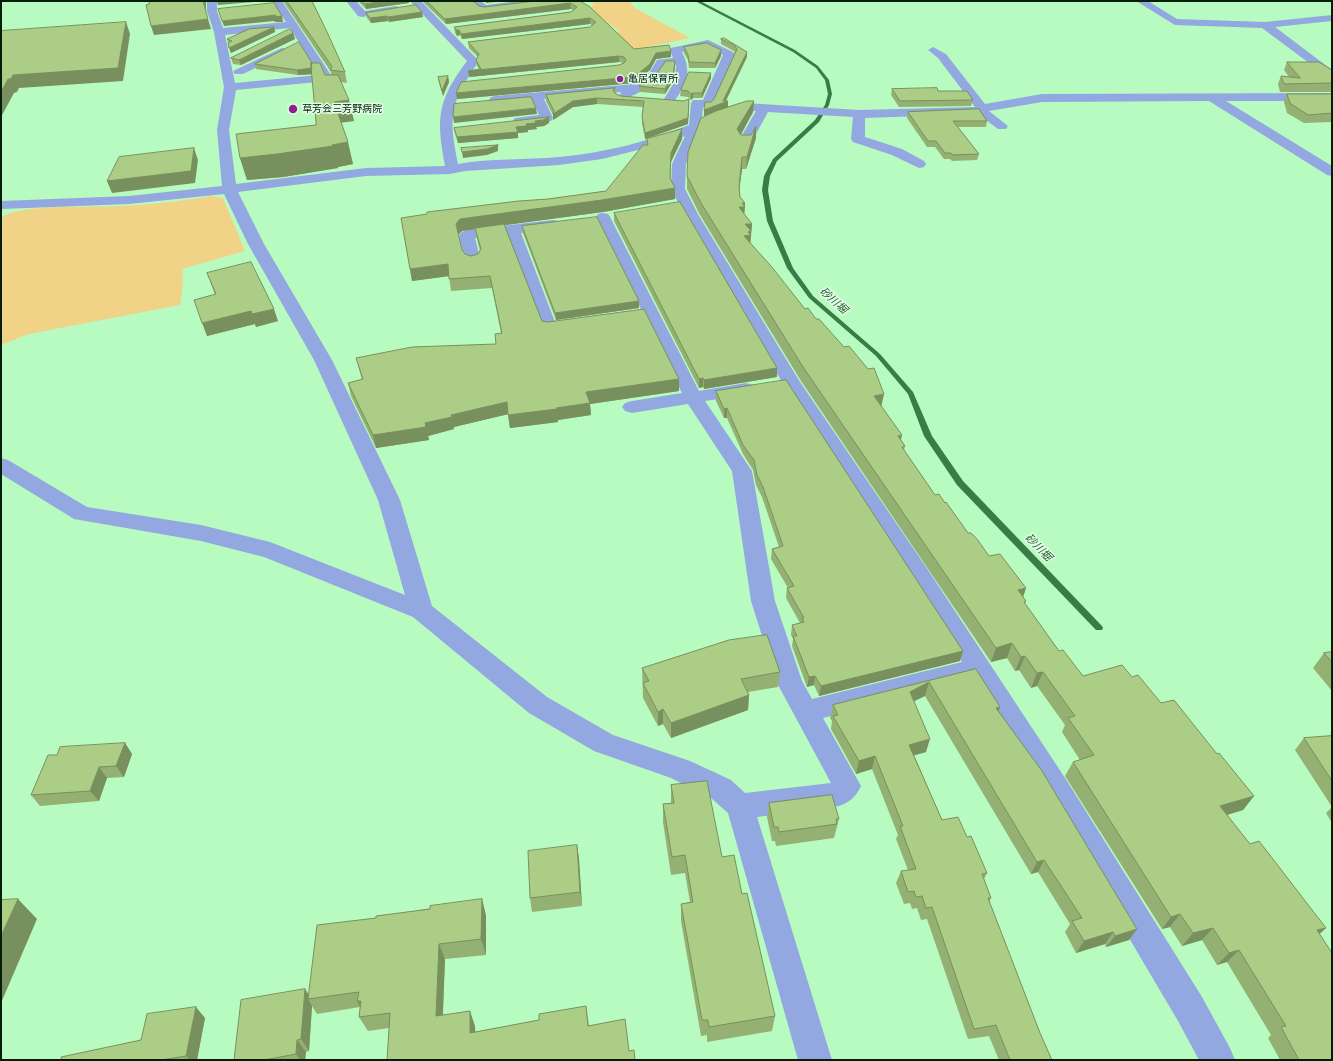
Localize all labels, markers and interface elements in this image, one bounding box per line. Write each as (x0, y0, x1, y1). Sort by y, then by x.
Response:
place label: 亀居保育所 (628, 73, 678, 85)
marker: 亀居保育所 (615, 74, 625, 84)
marker: 草芳会三芳野病院 (287, 103, 299, 115)
place label: 草芳会三芳野病院 (302, 103, 382, 115)
water label: 砂川堀 (816, 285, 850, 317)
water label: 砂川堀 (1022, 532, 1054, 564)

